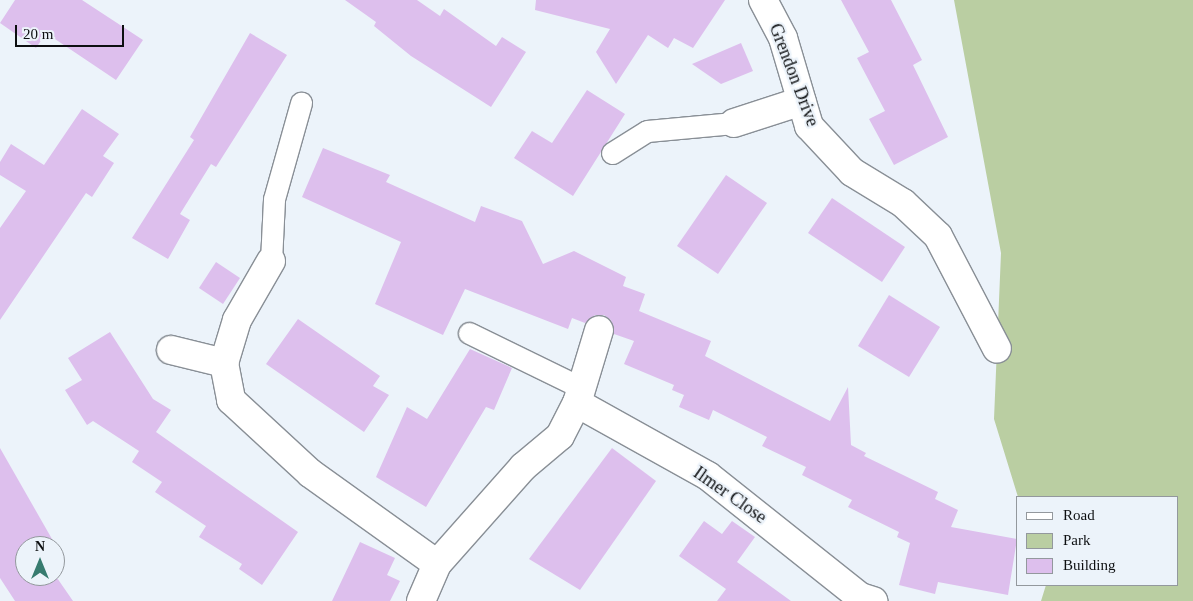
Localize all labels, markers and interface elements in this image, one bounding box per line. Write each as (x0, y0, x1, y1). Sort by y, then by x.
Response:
scale bar (18, 15, 126, 47)
street label: Grendon Drive (764, 20, 824, 130)
text: 20 m (23, 26, 53, 42)
street label: Ilmer Close (689, 462, 771, 528)
legend (1016, 496, 1178, 586)
text: Road (1063, 507, 1095, 523)
text: Park (1063, 532, 1091, 548)
north arrow (15, 536, 65, 586)
text: N (35, 539, 45, 554)
text: Building (1063, 557, 1116, 573)

